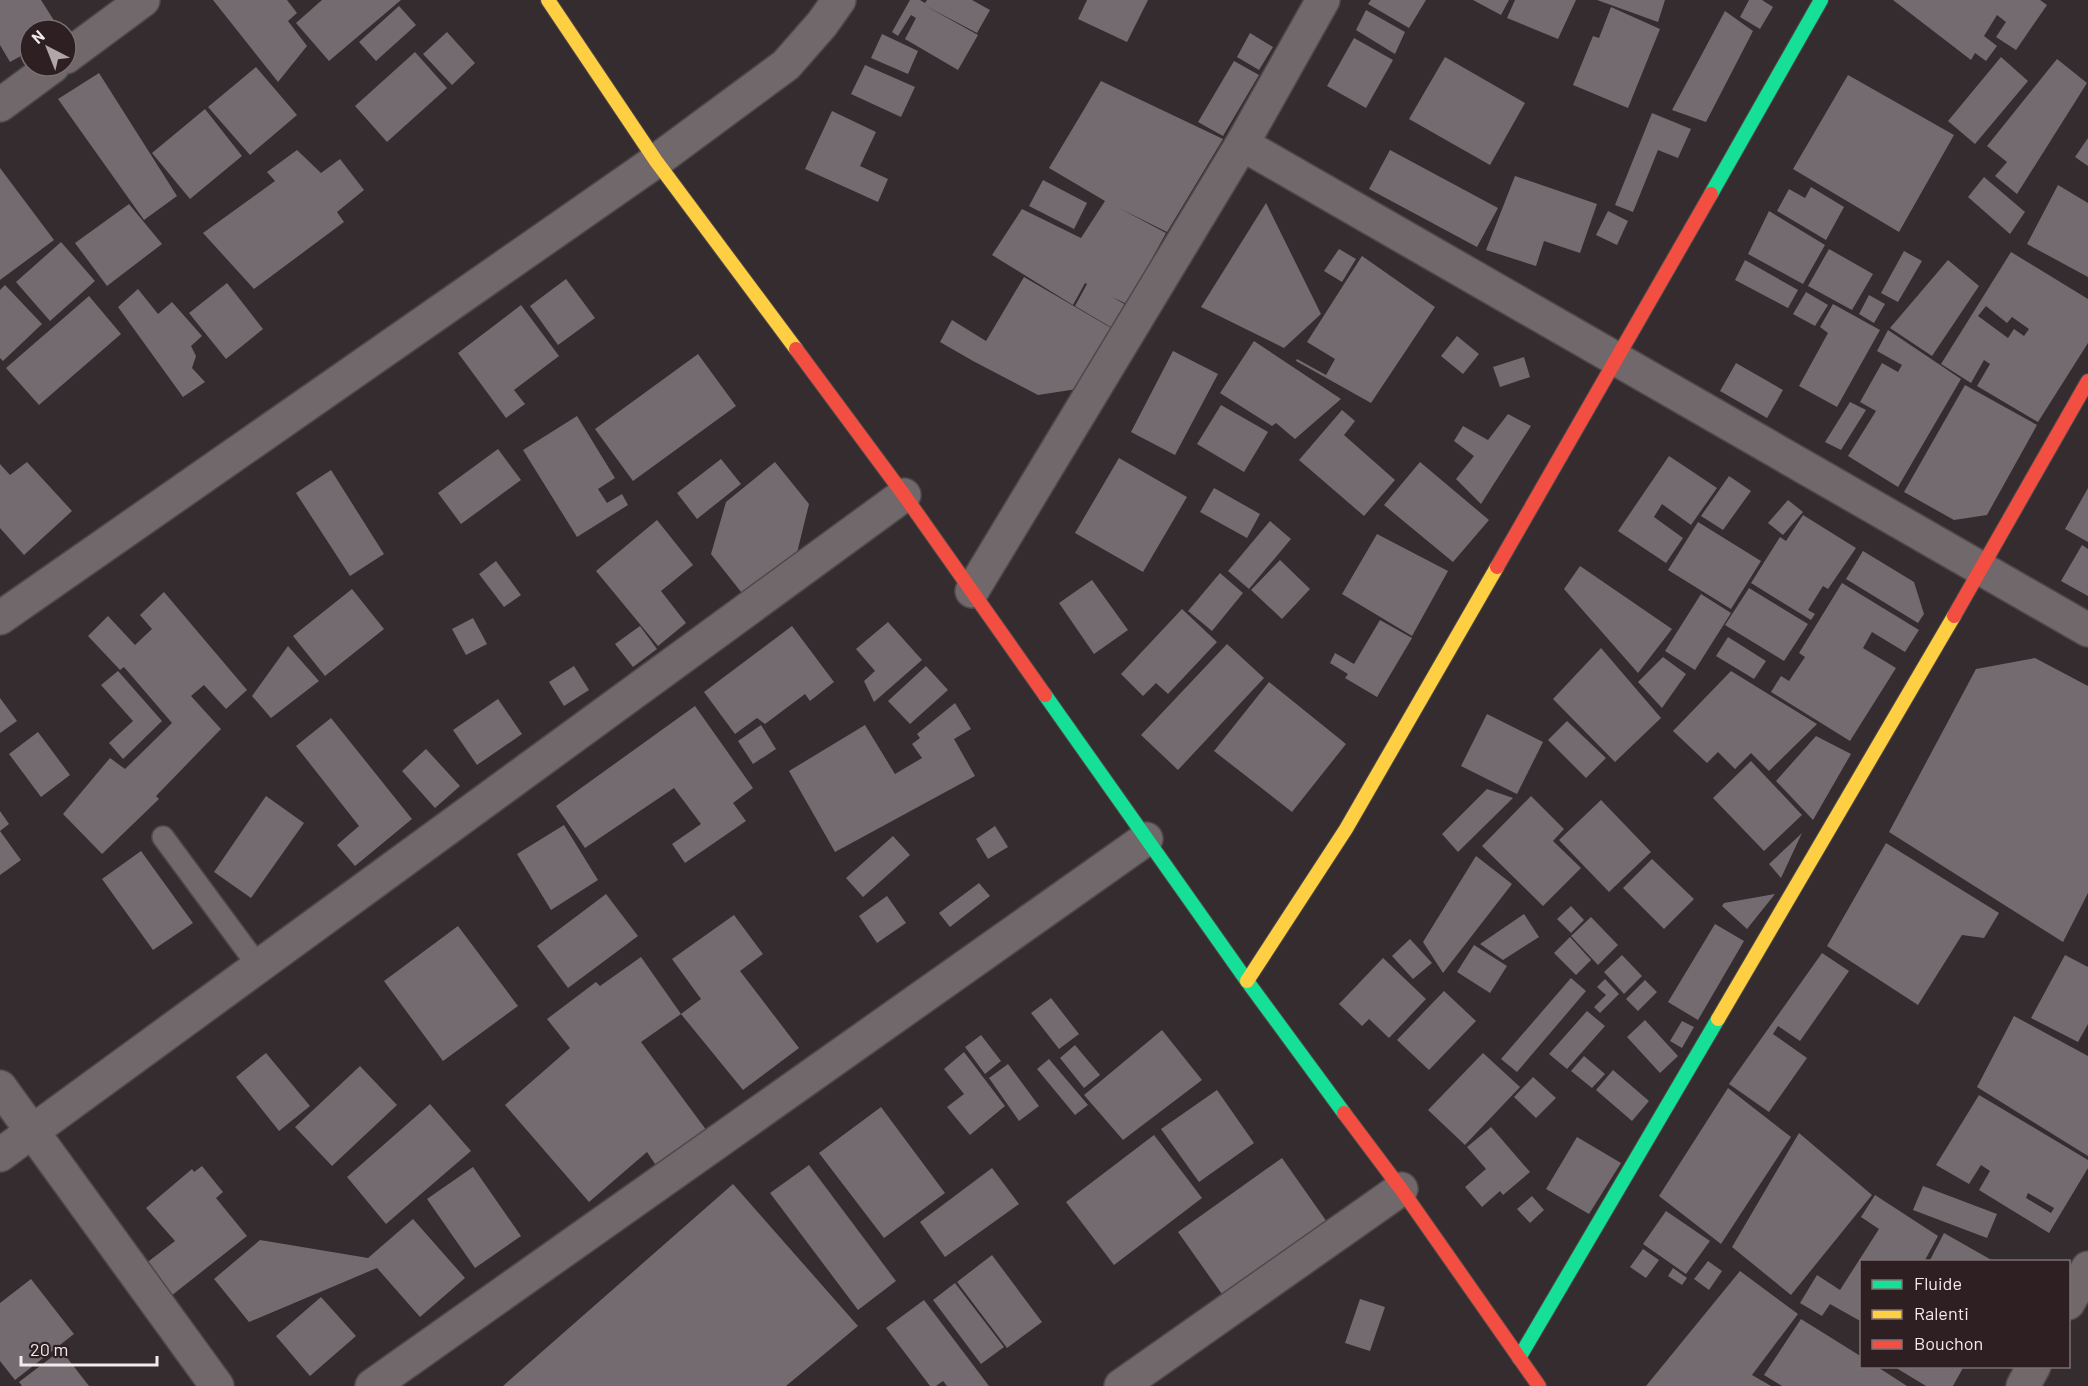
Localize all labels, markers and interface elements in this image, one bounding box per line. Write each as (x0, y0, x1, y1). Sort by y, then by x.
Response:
north arrow (18, 18, 78, 78)
text: N (27, 26, 48, 47)
legend (1860, 1260, 2070, 1368)
text: Fluide (1914, 1272, 1962, 1294)
text: Ralenti (1914, 1302, 1969, 1324)
scale bar (21, 1329, 158, 1367)
text: Bouchon (1914, 1332, 1983, 1354)
text: 20 m (30, 1338, 68, 1360)

